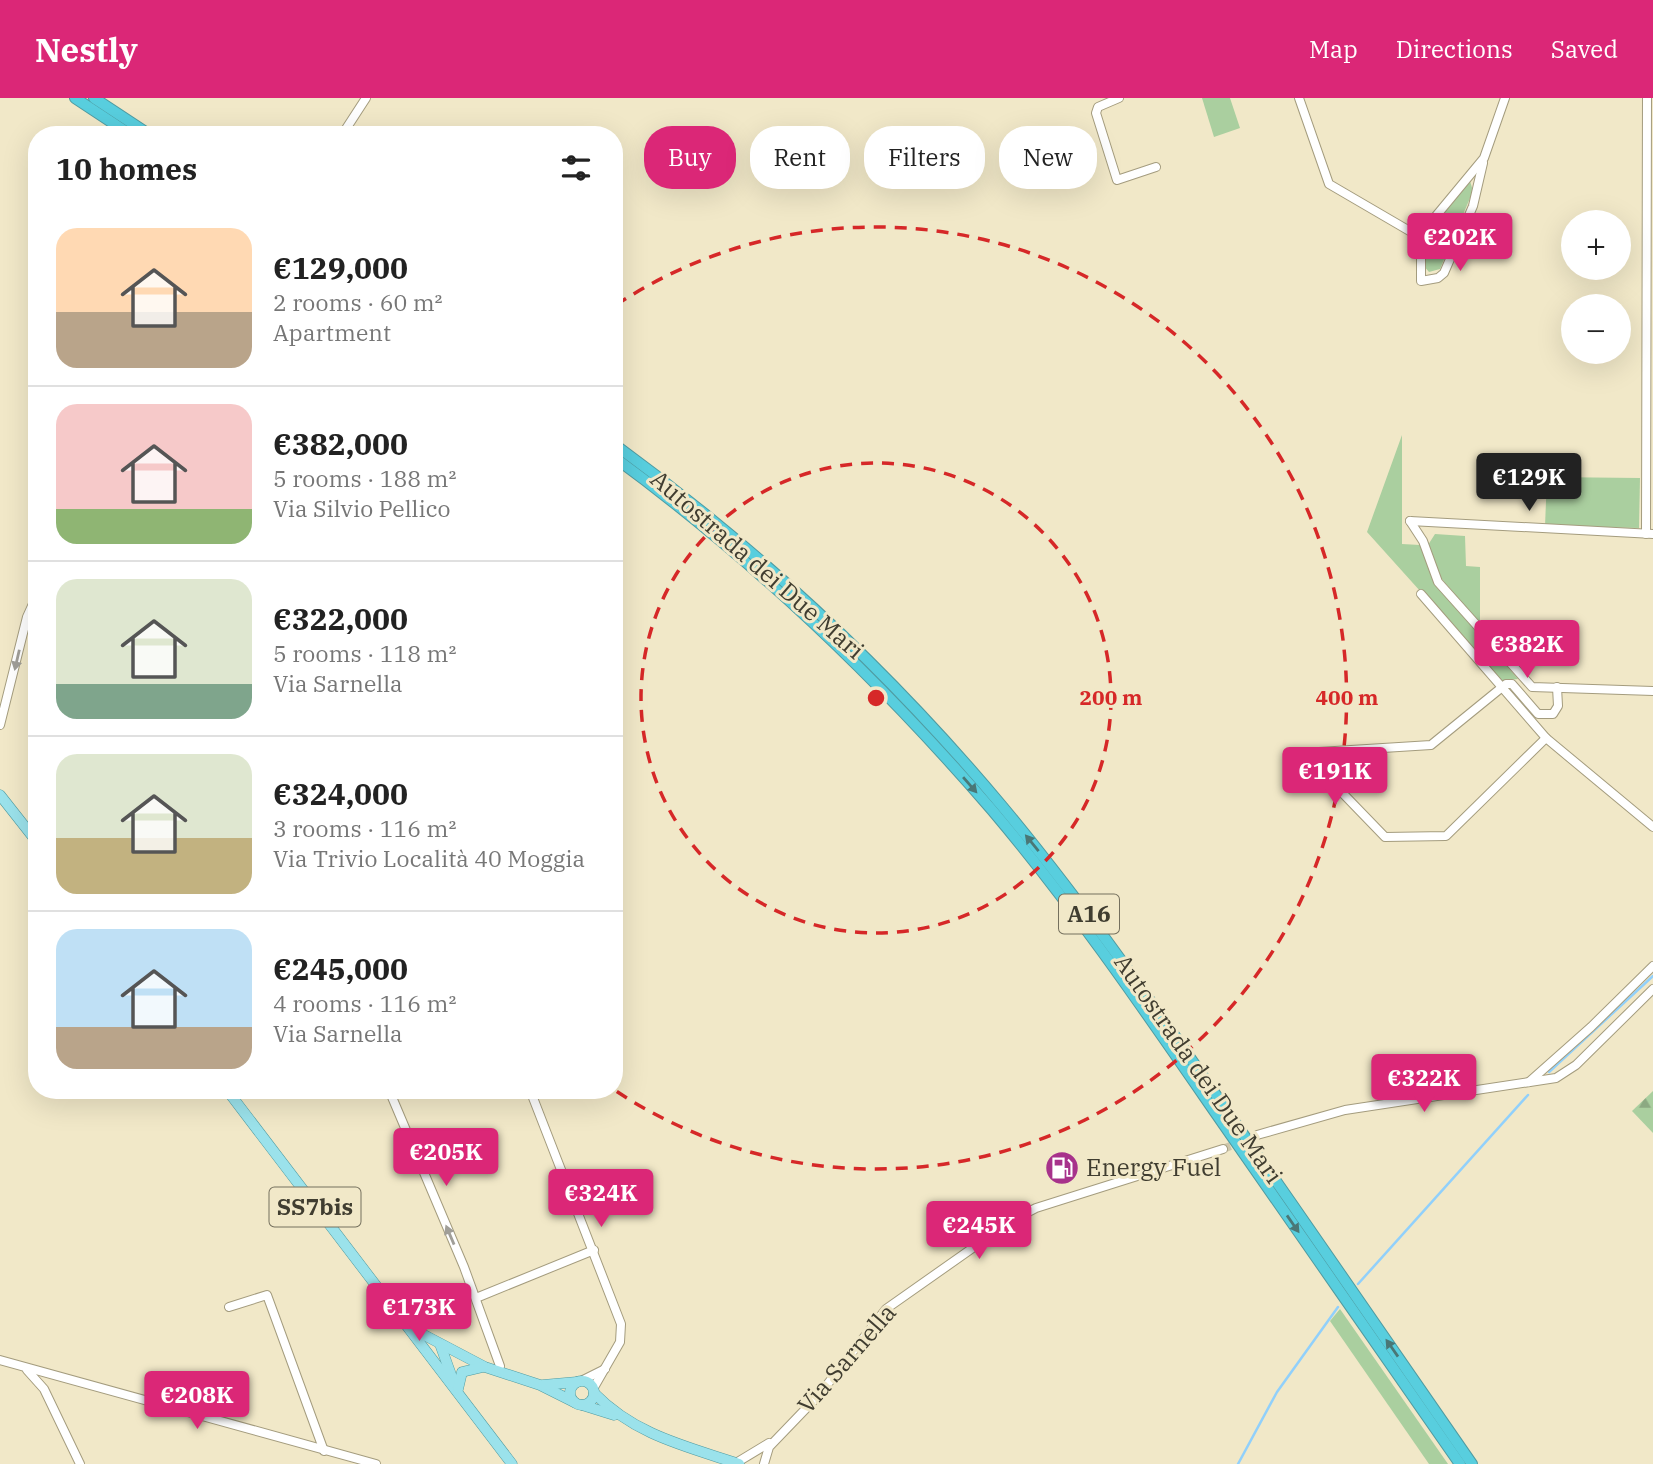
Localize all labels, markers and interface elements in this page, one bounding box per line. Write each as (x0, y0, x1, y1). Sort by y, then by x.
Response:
text: Nestly (35, 28, 138, 71)
text: Map (1309, 33, 1358, 65)
text: Directions (1396, 33, 1513, 65)
text: Saved (1551, 33, 1618, 65)
chip: Buy (644, 126, 736, 189)
chip: Rent (750, 126, 850, 189)
chip: Filters (864, 126, 985, 189)
chip: New (999, 126, 1097, 189)
text: 10 homes (56, 149, 197, 188)
icon: filters (557, 149, 595, 187)
map controls (1561, 210, 1631, 364)
button: + (1561, 210, 1631, 280)
pin: €202K (1411, 214, 1509, 273)
text: €202K (1423, 221, 1497, 251)
text: €129,000 (273, 248, 408, 287)
icon: home (112, 256, 196, 340)
text: 2 rooms · 60 m² (273, 287, 443, 317)
button: − (1561, 294, 1631, 364)
text: Apartment (273, 317, 391, 347)
text: €382,000 (273, 424, 408, 463)
icon: home (112, 432, 196, 516)
pin: €129K (1480, 454, 1578, 513)
text: €129K (1492, 461, 1566, 491)
text: 5 rooms · 188 m² (273, 463, 456, 493)
street label: Autostrada dei Due Mari (644, 463, 871, 666)
text: Via Silvio Pellico (273, 493, 450, 523)
text: €322,000 (273, 599, 408, 638)
icon: home (112, 607, 196, 691)
pin: €382K (1478, 620, 1576, 680)
text: €382K (1490, 628, 1564, 658)
text: 5 rooms · 118 m² (273, 638, 456, 668)
one-way arrow (12, 649, 23, 671)
text: Via Sarnella (273, 668, 403, 698)
text: 200 m (1079, 683, 1143, 711)
text: 400 m (1315, 683, 1379, 711)
centre of rings (864, 686, 888, 710)
pin: €191K (1286, 748, 1384, 807)
text: €191K (1298, 755, 1372, 785)
text: €324,000 (273, 774, 408, 813)
one-way arrow (961, 776, 977, 793)
icon: home (112, 782, 196, 866)
text: 3 rooms · 116 m² (273, 813, 456, 843)
one-way arrow (1025, 835, 1040, 853)
text: Via Trivio Località 40 Moggia (273, 843, 585, 873)
road number: A16 (1059, 894, 1119, 934)
street label: Autostrada dei Due Mari (1107, 947, 1290, 1189)
text: €245,000 (273, 949, 408, 988)
icon: home (112, 957, 196, 1041)
text: 4 rooms · 116 m² (273, 988, 456, 1018)
text: Via Sarnella (273, 1018, 403, 1048)
pin: €322K (1375, 1054, 1473, 1114)
text: €322K (1387, 1062, 1461, 1092)
pin: €205K (397, 1128, 495, 1188)
text: €205K (409, 1136, 483, 1166)
fuel station icon: Energy Fuel (1043, 1149, 1081, 1187)
place label: Energy Fuel (1086, 1151, 1221, 1183)
pin: €324K (552, 1170, 650, 1229)
text: €324K (564, 1177, 638, 1207)
road number: SS7bis (270, 1188, 360, 1226)
pin: €245K (930, 1202, 1028, 1261)
text: €245K (942, 1209, 1016, 1239)
one-way arrow (1286, 1215, 1300, 1233)
one-way arrow (444, 1224, 455, 1245)
pin: €173K (370, 1284, 468, 1343)
text: €173K (382, 1291, 456, 1321)
street label: Via Sarnella (790, 1297, 903, 1420)
one-way arrow (1386, 1338, 1399, 1357)
pin: €208K (148, 1372, 246, 1431)
text: €208K (160, 1379, 234, 1409)

